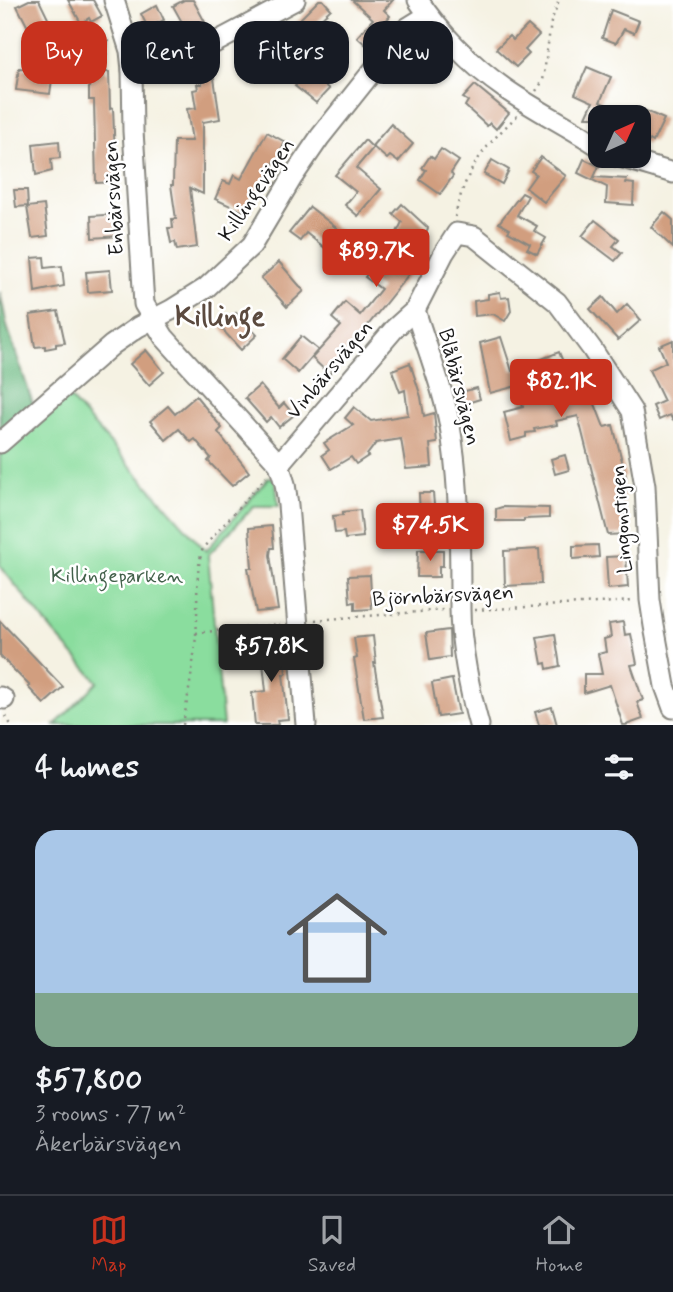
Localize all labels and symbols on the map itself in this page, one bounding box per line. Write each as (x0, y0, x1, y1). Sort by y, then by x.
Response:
north arrow (588, 105, 651, 168)
street label: Killingevägen (212, 133, 303, 248)
street label: Enbärsvägen (97, 140, 131, 256)
pin: $89.7K (319, 230, 433, 289)
district label: Killinge (175, 299, 265, 339)
street label: Vinbärsvägen (280, 315, 380, 425)
street label: Blåbärsvägen (431, 326, 487, 448)
pin: $82.1K (504, 360, 618, 419)
street label: Lingonstigen (604, 464, 641, 574)
pin: $74.5K (373, 504, 487, 563)
park label: Killingeparken (51, 562, 184, 592)
street label: Björnbärsvägen (371, 578, 515, 614)
pin: $57.8K (214, 624, 328, 684)

